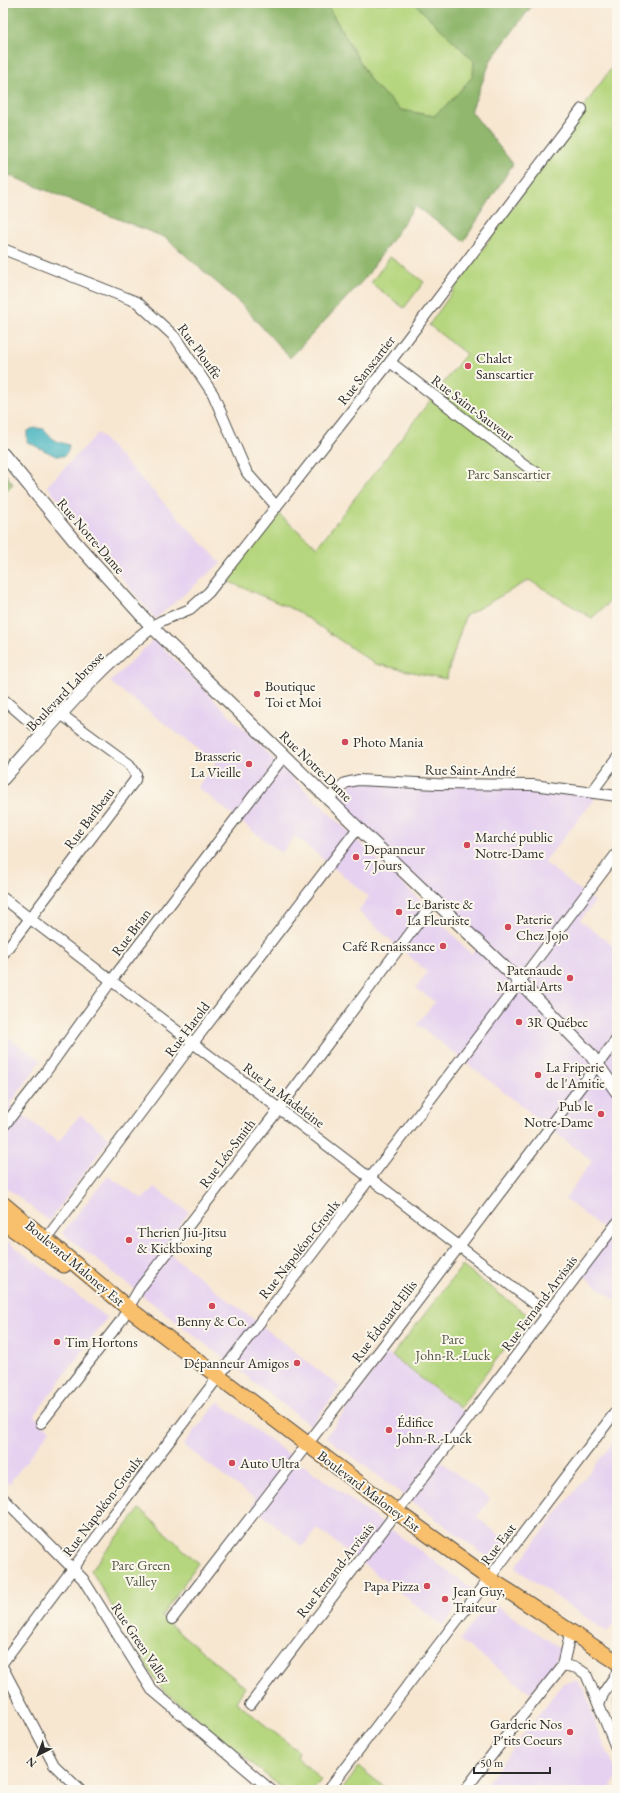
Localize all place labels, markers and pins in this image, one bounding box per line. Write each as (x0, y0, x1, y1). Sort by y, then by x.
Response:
place label: Chalet Sanscartier (476, 349, 534, 383)
marker: Chalet Sanscartier (463, 361, 473, 371)
place label: Boutique Toi et Moi (265, 677, 322, 711)
marker: Boutique Toi et Moi (252, 689, 262, 699)
place label: Photo Mania (353, 733, 424, 751)
marker: Photo Mania (340, 737, 350, 747)
place label: Brasserie La Vieille (191, 747, 242, 781)
marker: Brasserie La Vieille (244, 759, 254, 769)
place label: Marché public Notre-Dame (475, 828, 553, 862)
place label: Depanneur 7 Jours (364, 840, 425, 874)
marker: Marché public Notre-Dame (462, 840, 472, 850)
marker: Depanneur 7 Jours (351, 852, 361, 862)
place label: Le Bariste & La Fleuriste (407, 895, 474, 929)
marker: Le Bariste & La Fleuriste (394, 907, 404, 917)
place label: Paterie Chez Jojo (516, 910, 569, 944)
marker: Paterie Chez Jojo (503, 922, 513, 932)
place label: Café Renaissance (342, 937, 436, 955)
marker: Café Renaissance (438, 941, 448, 951)
place label: Patenaude Martial Arts (497, 961, 563, 995)
marker: Patenaude Martial Arts (565, 973, 575, 983)
place label: 3R Québec (527, 1013, 589, 1031)
marker: 3R Québec (514, 1017, 524, 1027)
place label: La Friperie de l'Amitie (546, 1058, 605, 1092)
marker: La Friperie de l'Amitie (533, 1070, 543, 1080)
place label: Pub le Notre-Dame (524, 1097, 594, 1131)
marker: Pub le Notre-Dame (596, 1109, 606, 1119)
place label: Therien Jiu-Jitsu & Kickboxing (137, 1223, 227, 1257)
marker: Therien Jiu-Jitsu & Kickboxing (124, 1235, 134, 1245)
marker: Benny & Co. (207, 1301, 217, 1311)
place label: Benny & Co. (177, 1312, 247, 1330)
place label: Tim Hortons (65, 1333, 138, 1351)
marker: Tim Hortons (52, 1337, 62, 1347)
place label: Dépanneur Amigos (184, 1354, 289, 1372)
marker: Dépanneur Amigos (292, 1358, 302, 1368)
place label: Édifice John-R.-Luck (396, 1413, 472, 1447)
marker: Édifice John-R.-Luck (384, 1425, 394, 1435)
place label: Auto Ultra (239, 1454, 300, 1472)
marker: Auto Ultra (227, 1458, 237, 1468)
place label: Papa Pizza (364, 1577, 419, 1595)
marker: Papa Pizza (422, 1581, 432, 1591)
place label: Jean Guy, Traiteur (452, 1582, 505, 1616)
marker: Jean Guy, Traiteur (440, 1594, 450, 1604)
place label: Garderie Nos P'tits Coeurs (490, 1715, 562, 1749)
marker: Garderie Nos P'tits Coeurs (565, 1727, 575, 1737)

